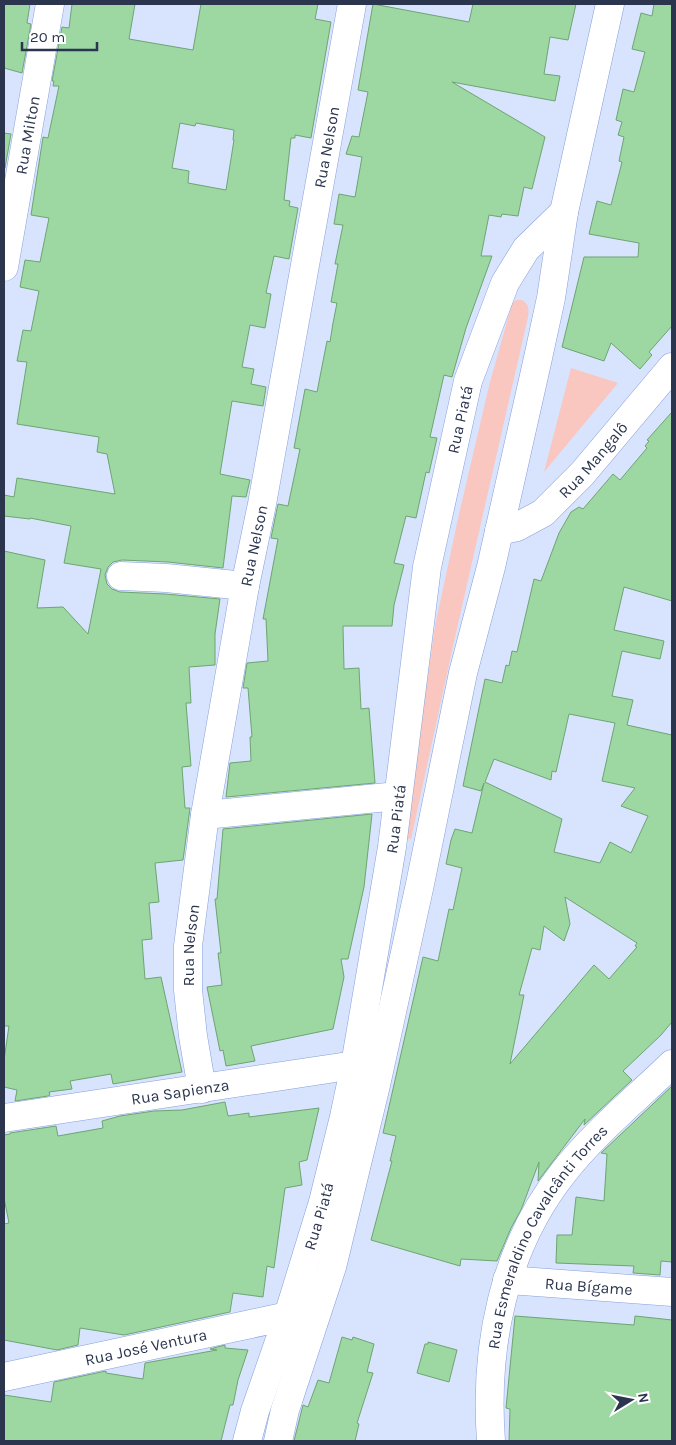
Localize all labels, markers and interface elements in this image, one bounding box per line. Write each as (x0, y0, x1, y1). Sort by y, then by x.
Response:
scale bar (22, 20, 98, 52)
text: 20 m (30, 28, 65, 46)
street label: Rua Milton (11, 94, 43, 176)
street label: Rua Nelson (310, 105, 343, 189)
street label: Rua Piatá (443, 383, 476, 455)
street label: Rua Mangalô (554, 418, 631, 502)
street label: Rua Nelson (236, 503, 271, 588)
street label: Rua Piatá (382, 783, 409, 855)
street label: Rua Nelson (179, 903, 203, 986)
street label: Rua Sapienza (130, 1075, 230, 1108)
street label: Rua Esmeraldino Cavalcânti Torres (484, 1121, 611, 1350)
street label: Rua Piatá (299, 1180, 337, 1252)
street label: Rua Bígame (544, 1273, 633, 1299)
street label: Rua José Ventura (83, 1324, 209, 1369)
north arrow (606, 1375, 656, 1425)
text: N (634, 1391, 653, 1404)

